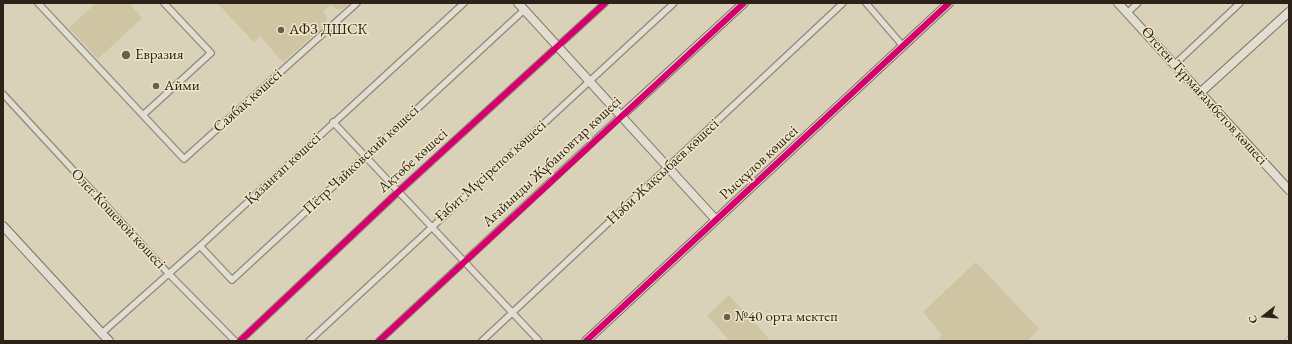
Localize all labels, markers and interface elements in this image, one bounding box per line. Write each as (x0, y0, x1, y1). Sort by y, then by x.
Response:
place label: АФЗ ДШСК (289, 21, 368, 39)
street label: Өтеген Тұрмағамбетов көшесі (1137, 23, 1271, 169)
marker: АФЗ ДШСК (276, 25, 286, 35)
place label: Евразия (135, 46, 183, 64)
marker: Евразия (120, 49, 132, 61)
street label: Саябақ көшесі (210, 65, 286, 137)
place label: Айми (164, 77, 200, 95)
marker: Айми (151, 81, 161, 91)
street label: Ағайынды Жұбановтар көшесі (479, 93, 625, 231)
street label: Пётр Чайковский көшесі (299, 102, 423, 218)
street label: Нәби Жақсыбаев көшесі (603, 115, 723, 229)
street label: Ғабит Мүсірепов көшесі (432, 116, 550, 226)
street label: Рысқұлов көшсеі (716, 122, 802, 204)
street label: Ақтөбе көшесі (375, 125, 451, 197)
street label: Қазанғап көшесі (241, 129, 325, 209)
street label: Олег Кошевой көшесі (67, 165, 169, 273)
north arrow (1244, 296, 1284, 336)
place label: №40 орта мектеп (735, 308, 838, 326)
marker: №40 орта мектеп (722, 312, 732, 322)
text: С (1245, 314, 1260, 325)

